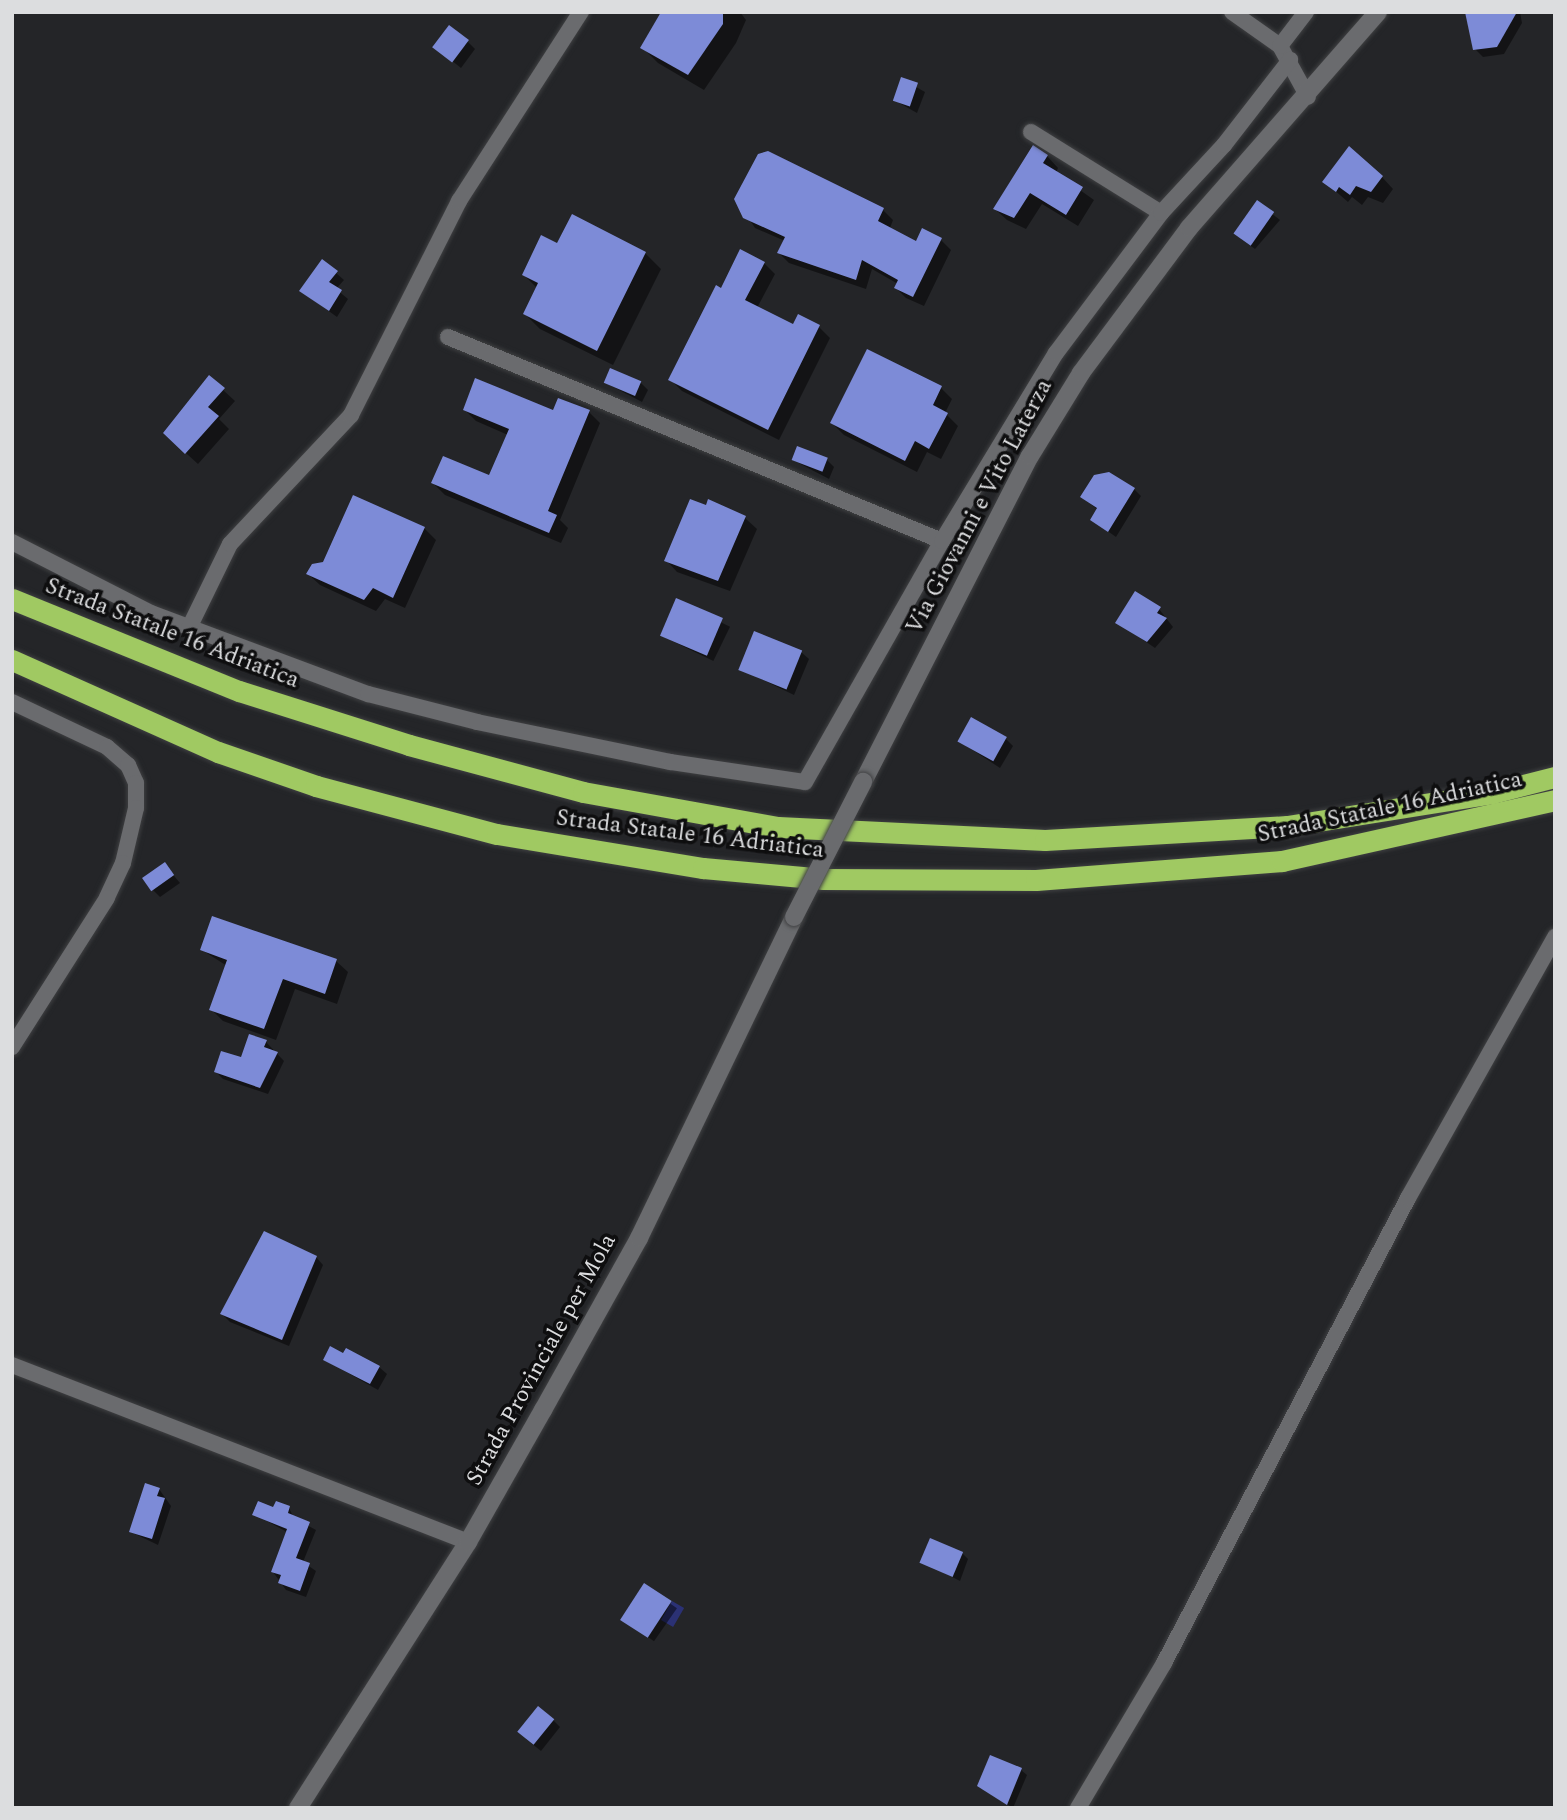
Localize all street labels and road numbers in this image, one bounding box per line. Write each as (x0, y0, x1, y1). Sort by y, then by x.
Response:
street label: Via Giovanni e Vito Laterza (901, 375, 1059, 639)
street label: Strada Statale 16 Adriatica (41, 573, 303, 695)
street label: Strada Statale 16 Adriatica (1255, 766, 1525, 850)
street label: Strada Statale 16 Adriatica (555, 805, 825, 865)
street label: Strada Provinciale per Mola (461, 1229, 623, 1491)

